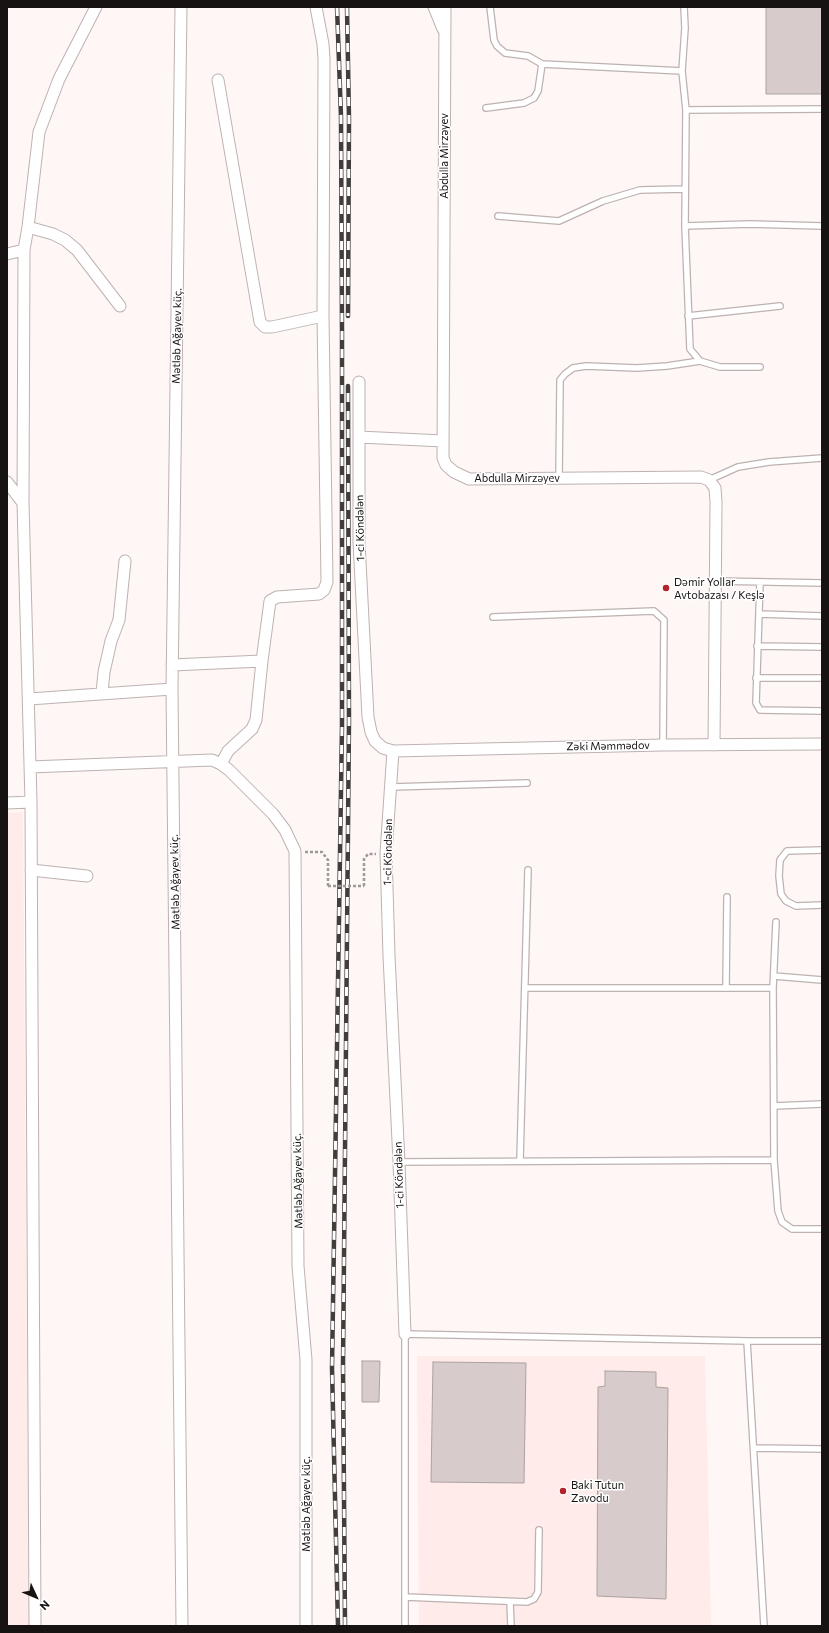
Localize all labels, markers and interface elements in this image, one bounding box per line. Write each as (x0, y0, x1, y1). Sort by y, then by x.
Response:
street label: Abdulla Mirzəyev (437, 113, 451, 199)
street label: Mətləb Ağayev küç. (170, 288, 184, 384)
street label: Abdulla Mirzəyev (474, 471, 560, 485)
street label: 1-ci Köndələn (353, 495, 367, 561)
place label: Dəmir Yollar Avtobazası / Keşlə (674, 575, 765, 601)
marker: Dəmir Yollar Avtobazası / Keşlə (661, 583, 671, 593)
street label: Zəki Məmmədov (566, 739, 650, 753)
street label: 1-ci Köndələn (381, 819, 395, 885)
street label: Mətləb Ağayev küç. (168, 834, 182, 930)
street label: Mətləb Ağayev küç. (291, 1133, 305, 1229)
street label: 1-ci Köndələn (391, 1141, 407, 1209)
street label: Mətləb Ağayev küç. (299, 1456, 313, 1552)
place label: Baki Tutun Zavodu (571, 1478, 624, 1504)
marker: Baki Tutun Zavodu (558, 1486, 568, 1496)
north arrow (16, 1577, 56, 1617)
text: N (37, 1598, 53, 1613)

